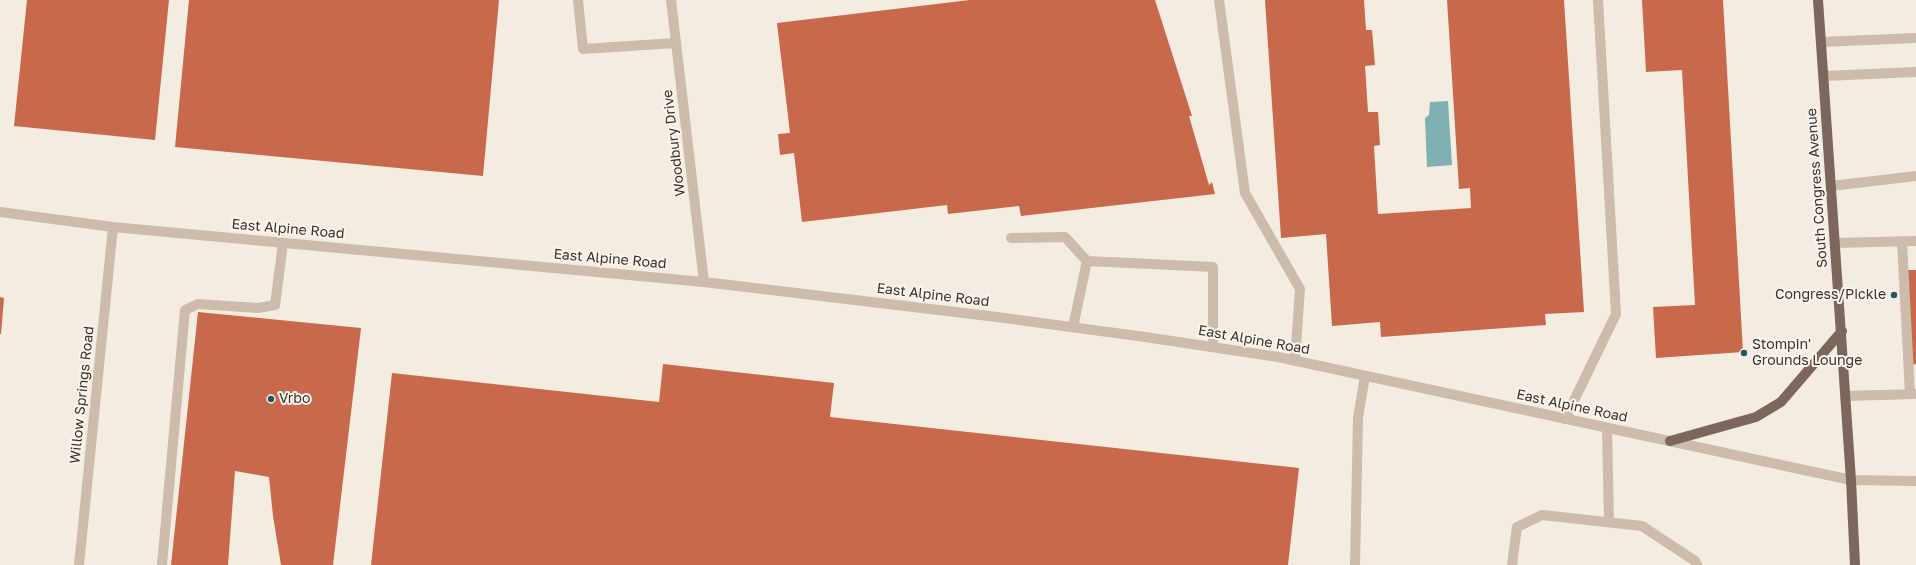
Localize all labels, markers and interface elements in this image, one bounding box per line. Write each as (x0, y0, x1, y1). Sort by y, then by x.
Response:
street label: Woodbury Drive (659, 89, 689, 197)
street label: South Congress Avenue (1803, 108, 1831, 268)
street label: East Alpine Road (231, 216, 345, 242)
street label: East Alpine Road (553, 246, 667, 272)
street label: East Alpine Road (876, 280, 990, 310)
place label: Congress/Pickle (1775, 287, 1886, 303)
marker: Congress/Pickle (1889, 290, 1899, 300)
street label: East Alpine Road (1197, 322, 1311, 358)
street label: Willow Springs Road (66, 325, 98, 465)
place label: Stompin' Grounds Lounge (1752, 337, 1862, 370)
marker: Stompin' Grounds Lounge (1739, 348, 1749, 358)
street label: East Alpine Road (1515, 386, 1629, 426)
place label: Vrbo (279, 391, 310, 407)
marker: Vrbo (266, 394, 276, 404)

